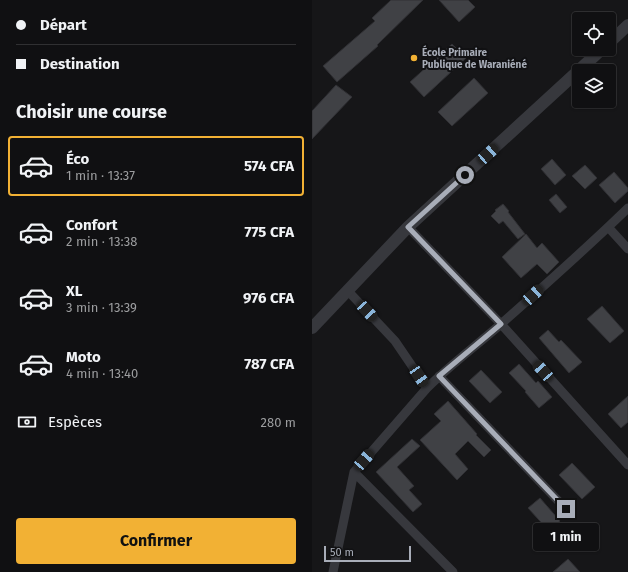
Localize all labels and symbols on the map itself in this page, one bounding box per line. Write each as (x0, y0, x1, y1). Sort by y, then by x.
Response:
place label: École Primaire Publique de Waraniéné (422, 45, 527, 71)
marker: École Primaire Publique de Waraniéné (409, 53, 419, 63)
car (475, 142, 501, 166)
route start (456, 166, 474, 184)
car (520, 283, 546, 307)
car (354, 298, 380, 324)
car (531, 358, 555, 384)
car (407, 363, 431, 389)
car (352, 447, 376, 473)
route end (557, 500, 575, 518)
callout: 1 min (533, 523, 599, 551)
scale bar (324, 544, 411, 563)

